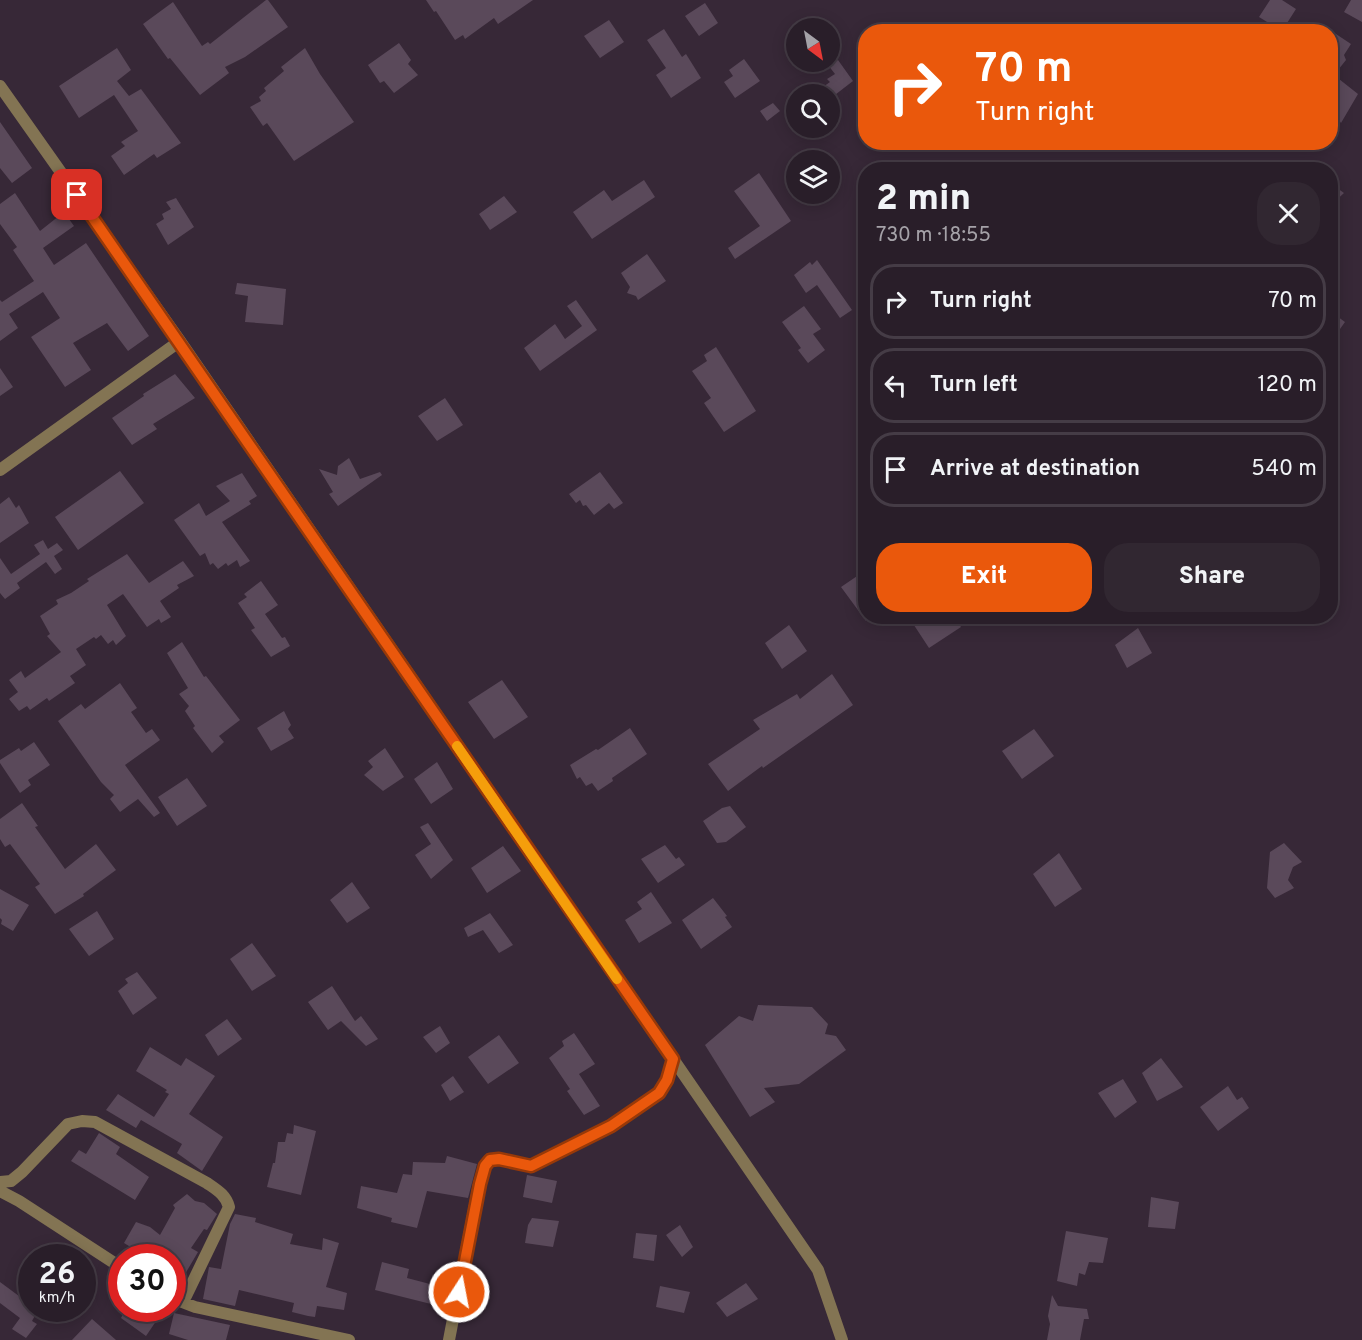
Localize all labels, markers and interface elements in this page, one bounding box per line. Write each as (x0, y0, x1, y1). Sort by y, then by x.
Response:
north arrow (786, 18, 840, 72)
map controls (786, 18, 840, 204)
text: 70 m (975, 44, 1073, 97)
icon: right (876, 48, 954, 126)
button: search (786, 84, 840, 138)
text: Turn right (975, 96, 1094, 130)
button: layers (786, 150, 840, 204)
pin (51, 169, 102, 220)
text: 2 min (876, 177, 971, 223)
icon: arrive (60, 178, 93, 211)
button: close (1257, 182, 1320, 245)
text: 730 m · 18:55 (876, 223, 991, 249)
icon: right (879, 285, 912, 318)
text: Turn right (930, 288, 1032, 315)
text: 70 m (1268, 288, 1317, 315)
icon: left (879, 369, 912, 402)
text: Turn left (930, 372, 1018, 399)
text: 120 m (1257, 372, 1317, 399)
icon: arrive (879, 453, 912, 486)
text: Arrive at destination (930, 456, 1140, 483)
text: 540 m (1251, 456, 1317, 483)
button: Exit (876, 543, 1092, 612)
button: Share (1104, 543, 1320, 612)
speed limit sign: 30 (108, 1244, 186, 1322)
text: 26 (39, 1257, 75, 1294)
position arrow (427, 1260, 491, 1324)
text: km/h (39, 1289, 75, 1308)

